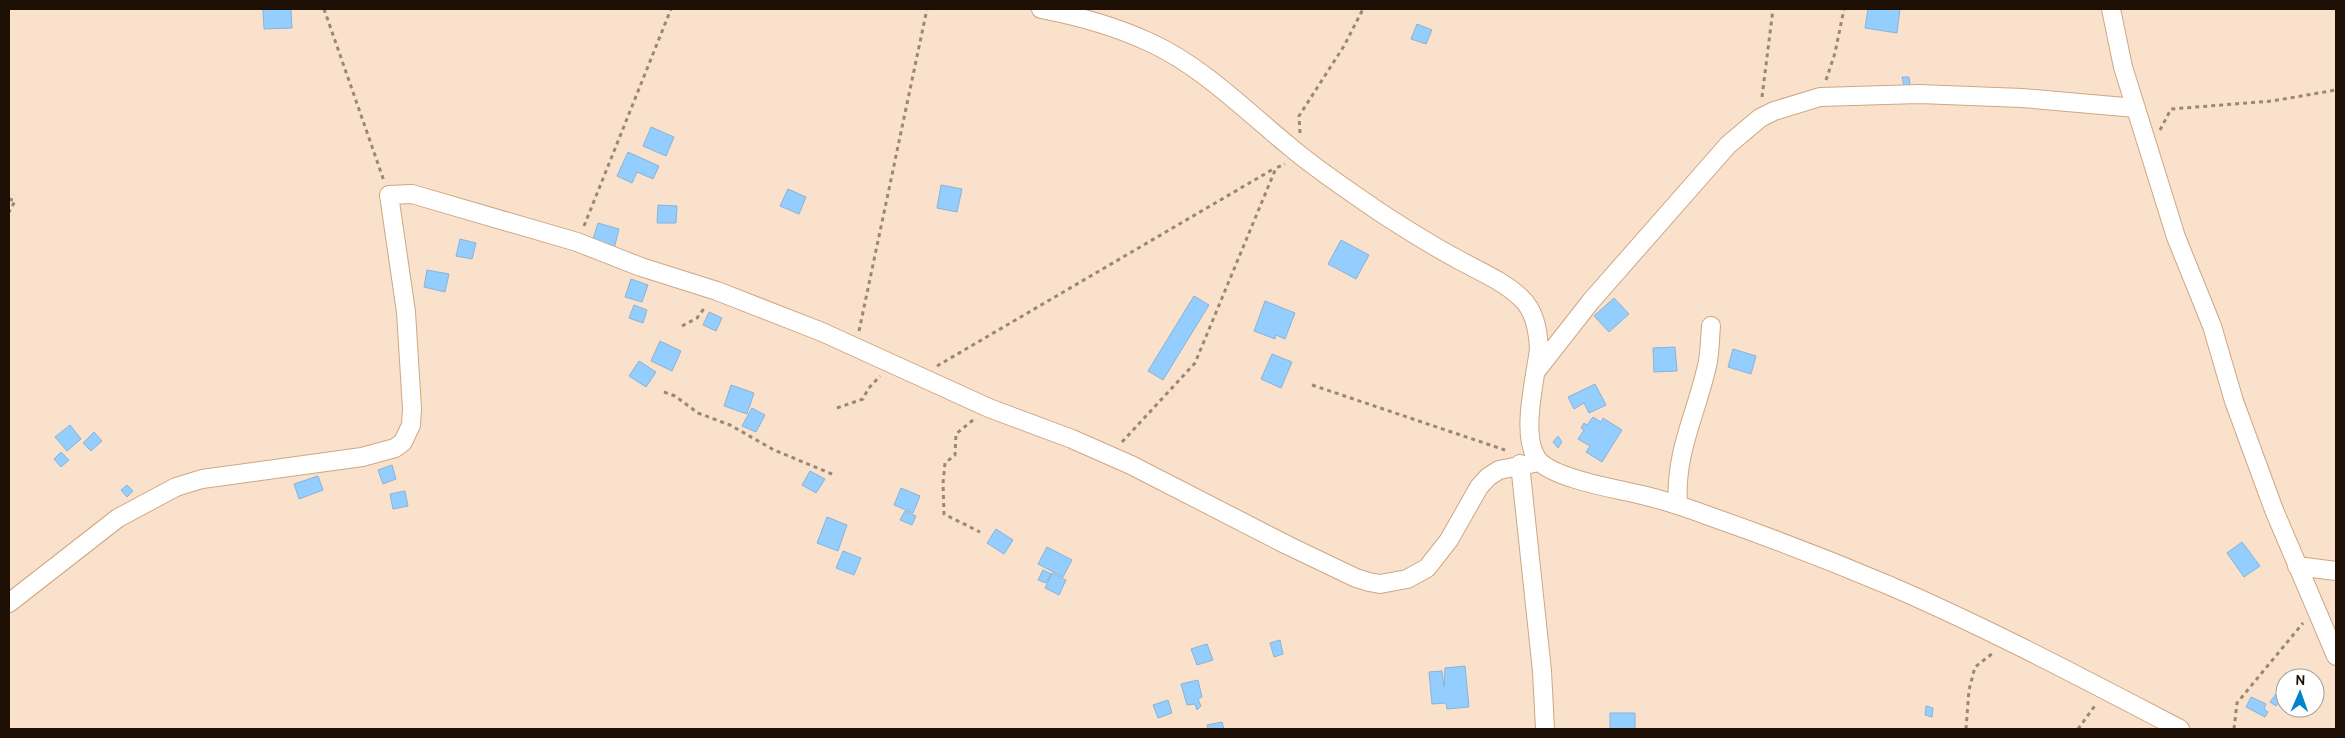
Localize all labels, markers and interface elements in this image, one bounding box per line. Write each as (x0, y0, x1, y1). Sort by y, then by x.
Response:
north arrow (2275, 668, 2325, 718)
text: N (2295, 671, 2306, 689)

